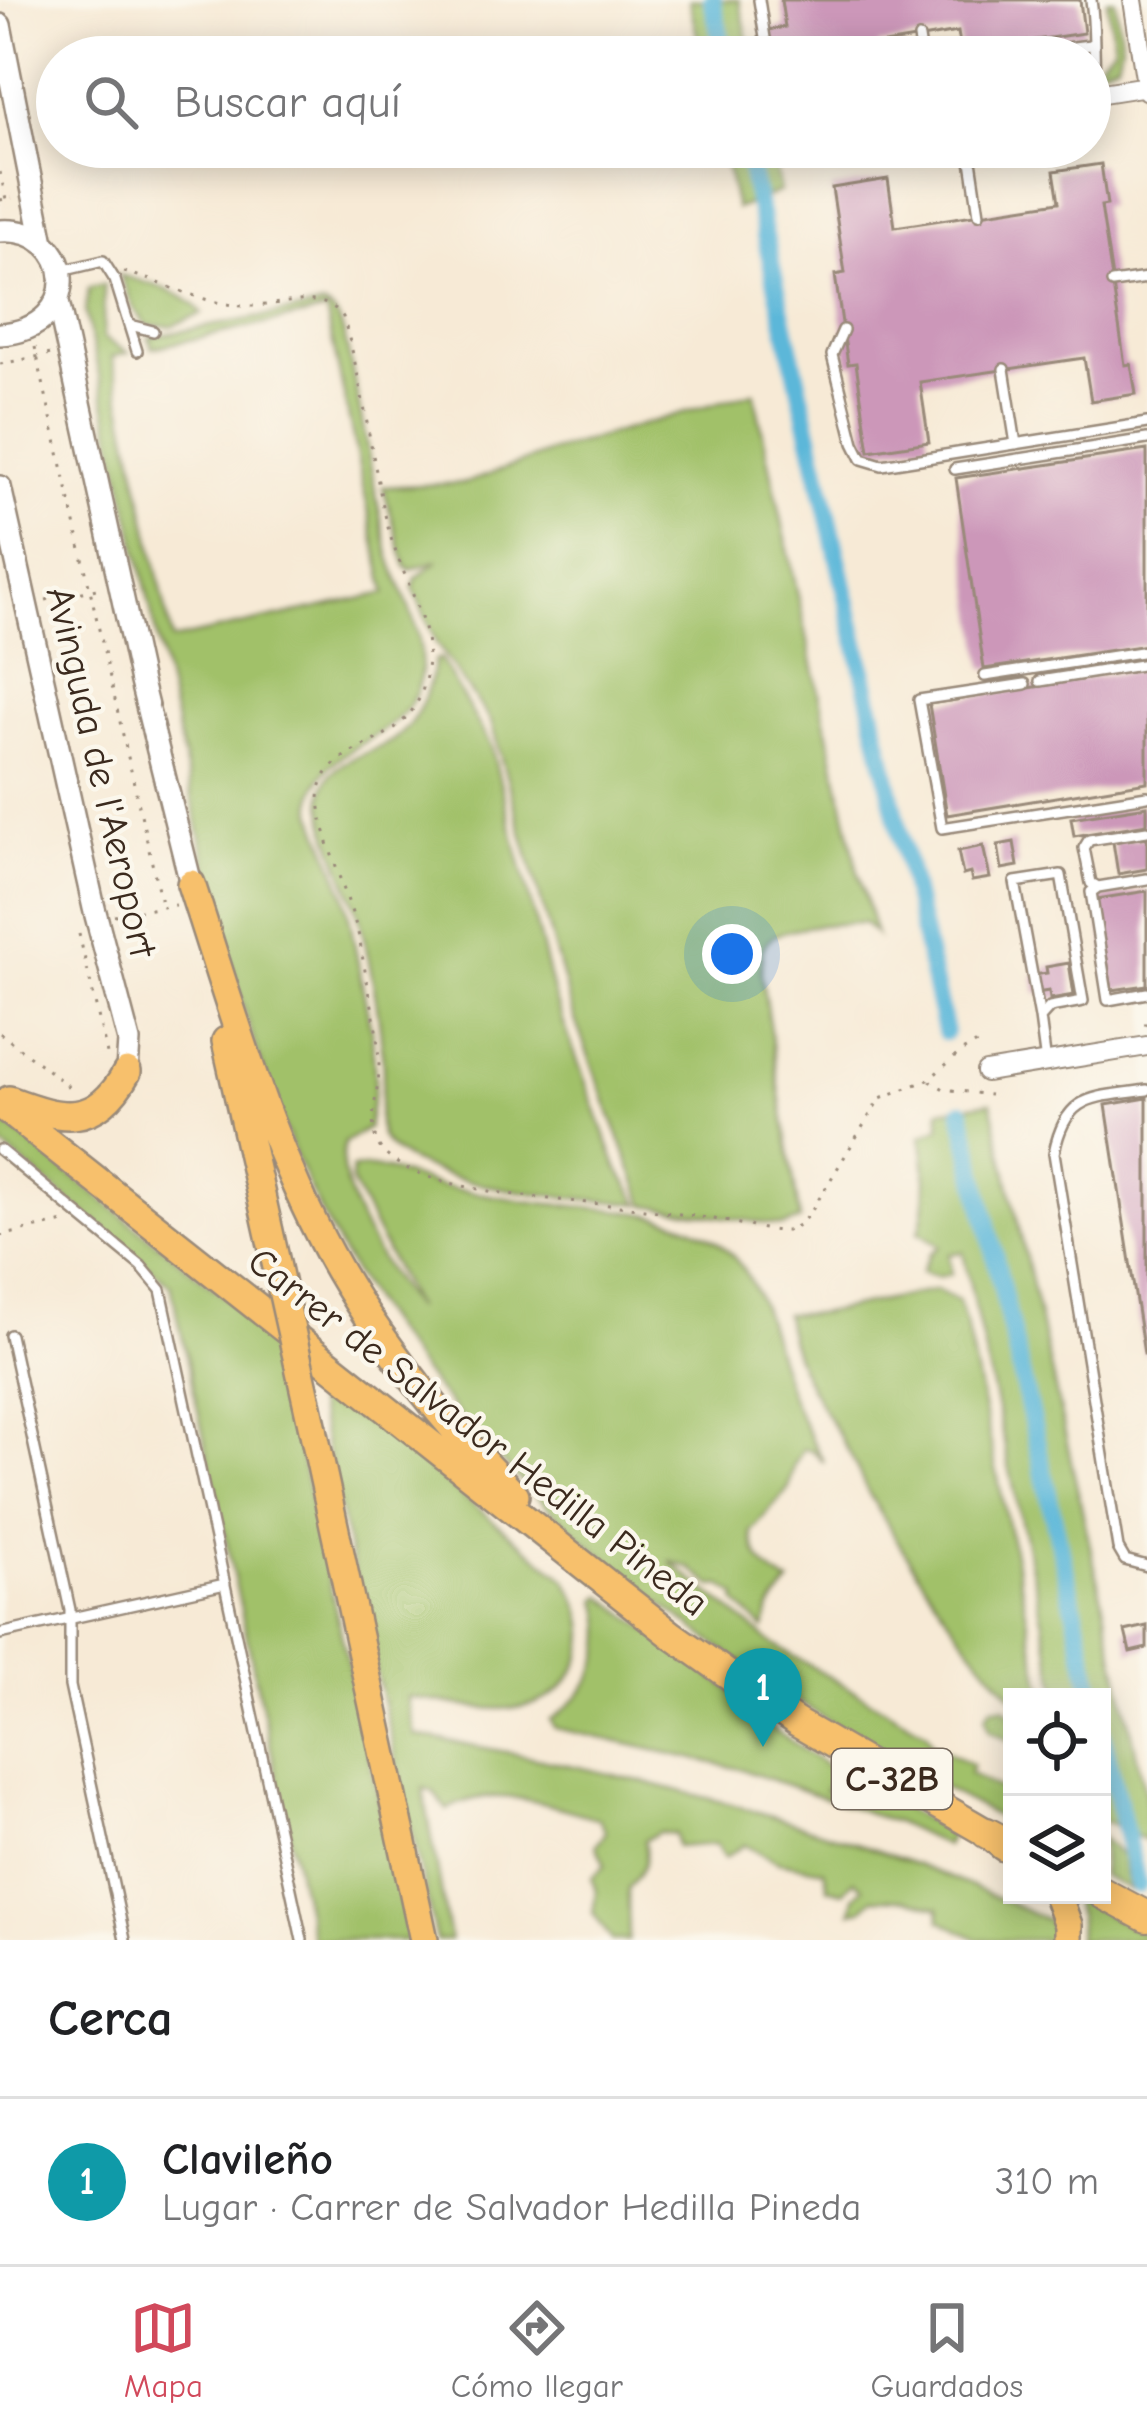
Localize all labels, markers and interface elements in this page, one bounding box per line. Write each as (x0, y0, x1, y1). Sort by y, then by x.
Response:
search box (36, 36, 1111, 168)
icon: search (78, 69, 144, 135)
text: Buscar aquí (174, 76, 401, 128)
street label: Avinguda de l'Aeroport (36, 582, 166, 963)
your location (702, 924, 762, 984)
street label: Carrer de Salvador Hedilla Pineda (239, 1238, 717, 1626)
pin: 1 (724, 1648, 802, 1747)
map controls (1003, 1688, 1111, 1904)
button: locate (1003, 1688, 1111, 1796)
road number: C-32B (832, 1749, 952, 1809)
button: layers (1003, 1796, 1111, 1904)
text: Cerca (48, 1989, 173, 2048)
text: Clavileño (162, 2133, 333, 2185)
text: 1 (79, 2159, 95, 2204)
text: 310 m (995, 2159, 1099, 2204)
text: Lugar · Carrer de Salvador Hedilla Pineda (162, 2185, 861, 2230)
tab: Mapa (124, 2295, 203, 2405)
tab: Cómo llegar (451, 2295, 623, 2405)
tab: Guardados (871, 2295, 1023, 2405)

